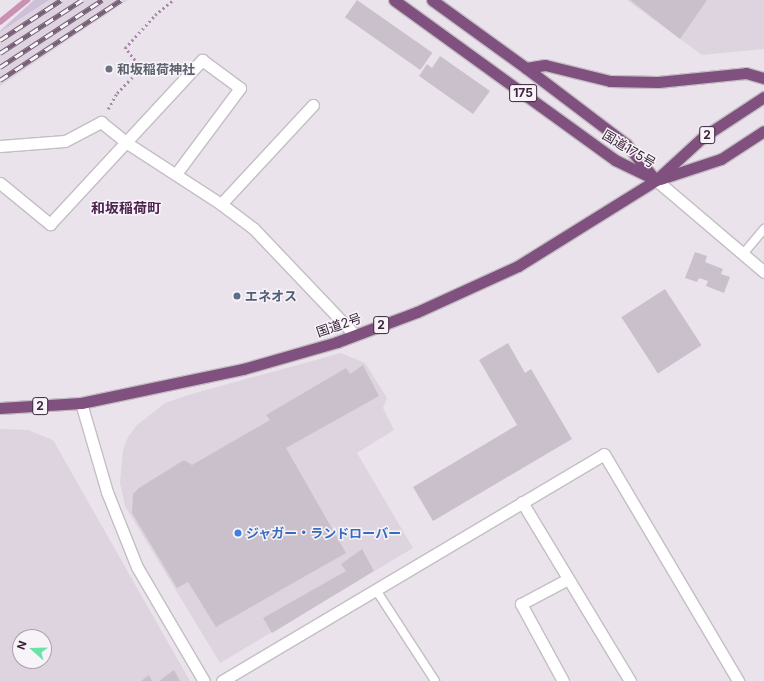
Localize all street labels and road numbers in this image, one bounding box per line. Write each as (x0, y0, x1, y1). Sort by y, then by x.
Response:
road number: 175 (509, 83, 537, 103)
road number: 2 (699, 125, 715, 145)
street label: 国道175号 (600, 127, 658, 171)
street label: 国道2号 (314, 310, 364, 340)
road number: 2 (373, 315, 389, 335)
road number: 2 (32, 396, 48, 416)

